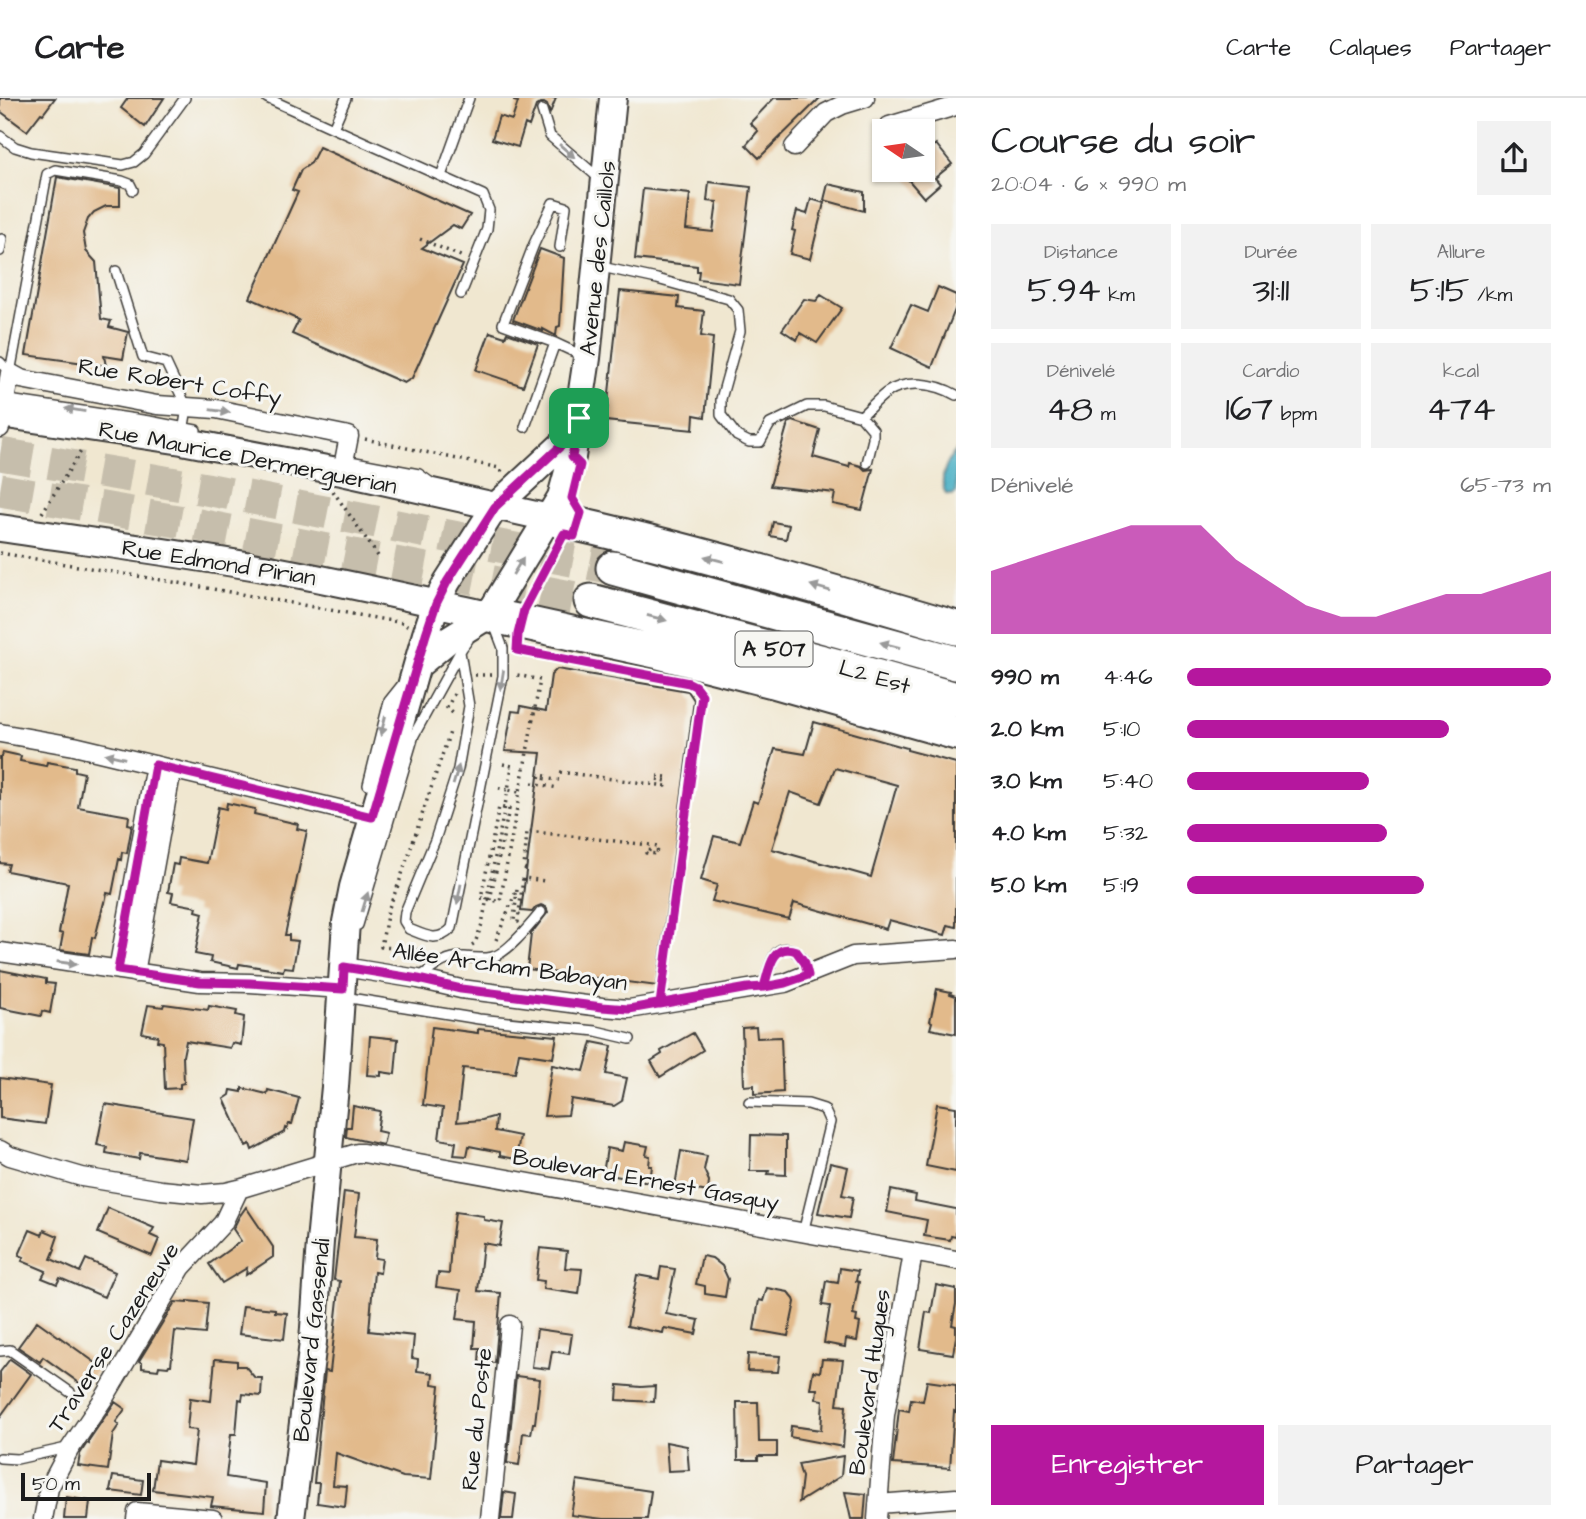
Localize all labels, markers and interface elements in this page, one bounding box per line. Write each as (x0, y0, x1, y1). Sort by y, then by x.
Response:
text: Carte (35, 25, 125, 71)
text: Carte (1226, 31, 1291, 65)
text: Calques (1329, 31, 1412, 65)
text: Partager (1450, 31, 1551, 65)
text: Course du soir (991, 116, 1256, 168)
north arrow (872, 119, 934, 182)
map controls (872, 119, 935, 182)
button: share (1477, 121, 1551, 195)
one-way arrow (558, 143, 576, 159)
street label: Avenue des Caillols (572, 159, 624, 357)
text: 20:04 · 6 × 990 m (991, 168, 1186, 200)
text: Distance (1044, 239, 1118, 266)
text: Durée (1244, 239, 1298, 266)
text: Allure (1437, 239, 1485, 266)
text: 5.94 (1027, 266, 1101, 315)
text: 31:11 (1252, 266, 1290, 315)
text: 5:15 (1410, 266, 1470, 315)
text: km (1101, 282, 1135, 309)
text: /km (1470, 282, 1512, 309)
street label: Rue Robert Coffy (76, 350, 284, 415)
text: Dénivelé (1047, 358, 1115, 385)
text: Cardio (1243, 358, 1299, 385)
text: kcal (1443, 358, 1479, 385)
text: 48 (1047, 385, 1093, 434)
text: 167 (1225, 385, 1273, 434)
text: 474 (1426, 385, 1496, 434)
pin (549, 388, 609, 448)
icon: arrive (560, 399, 598, 437)
text: m (1093, 401, 1115, 428)
text: bpm (1273, 401, 1317, 428)
one-way arrow (64, 404, 86, 415)
one-way arrow (209, 406, 231, 417)
street label: Rue Maurice Dermerguerian (96, 413, 400, 504)
text: Dénivelé (991, 469, 1074, 501)
text: 65–73 m (1460, 469, 1551, 501)
street label: Rue Edmond Pirian (120, 532, 318, 594)
one-way arrow (703, 553, 725, 564)
one-way arrow (512, 557, 525, 576)
one-way arrow (809, 583, 830, 593)
one-way arrow (647, 613, 669, 624)
road number: A 507 (736, 632, 812, 666)
one-way arrow (879, 639, 901, 650)
street label: L2 Est (835, 652, 915, 703)
text: 990 m (991, 661, 1059, 693)
text: 4:46 (1103, 661, 1153, 693)
one-way arrow (496, 669, 507, 691)
text: 2.0 km (991, 713, 1063, 745)
text: 5:10 (1103, 713, 1141, 745)
one-way arrow (377, 715, 388, 737)
one-way arrow (104, 750, 126, 761)
one-way arrow (451, 763, 462, 785)
text: 3.0 km (991, 765, 1062, 797)
text: 5:40 (1103, 765, 1153, 797)
text: 4.0 km (991, 817, 1066, 849)
text: 5:32 (1103, 817, 1148, 849)
text: 5.0 km (991, 869, 1066, 901)
text: 5:19 (1103, 869, 1139, 901)
one-way arrow (453, 883, 464, 905)
one-way arrow (360, 891, 371, 912)
street label: Allée Archam Babayan (390, 935, 629, 1000)
one-way arrow (57, 957, 79, 968)
street label: Boulevard Ernest Gasquy (510, 1141, 782, 1220)
street label: Traverse Cazeneuve (40, 1236, 187, 1439)
street label: Boulevard Gassendi (285, 1236, 339, 1443)
street label: Boulevard Hugues (841, 1287, 900, 1477)
street label: Rue du Poste (454, 1346, 500, 1492)
button: Enregistrer (991, 1425, 1264, 1505)
button: Partager (1278, 1425, 1551, 1505)
scale bar (21, 1470, 150, 1502)
text: 50 m (32, 1471, 80, 1498)

